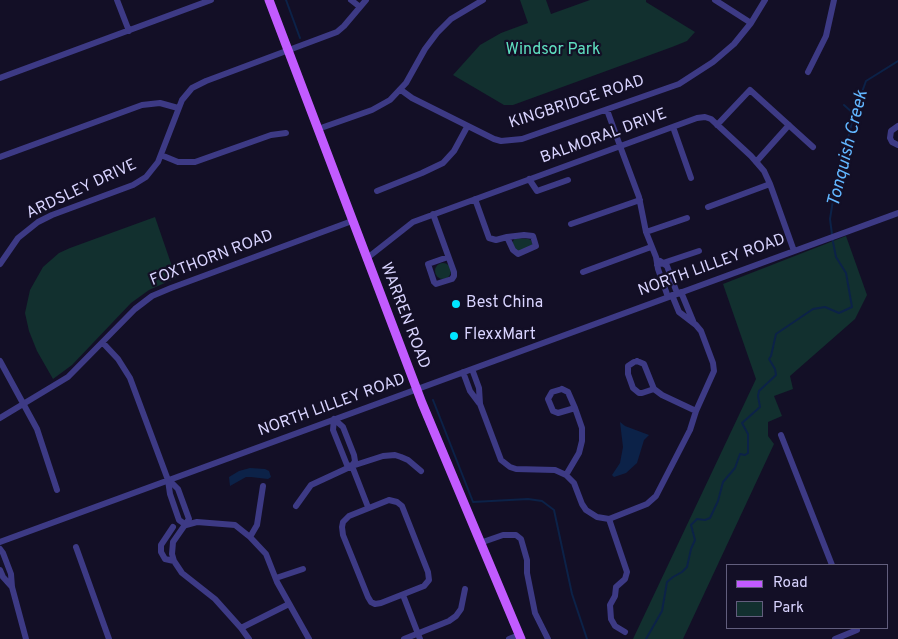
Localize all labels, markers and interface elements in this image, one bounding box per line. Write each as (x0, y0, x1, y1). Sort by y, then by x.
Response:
park label: Windsor Park (506, 41, 600, 61)
street label: KINGBRIDGE ROAD (507, 72, 647, 134)
water label: Tonquish Creek (824, 89, 874, 209)
street label: BALMORAL DRIVE (538, 105, 670, 169)
street label: ARDSLEY DRIVE (24, 156, 140, 224)
street label: FOXTHORN ROAD (148, 227, 276, 291)
street label: NORTH LILLEY ROAD (636, 230, 788, 302)
street label: WARREN ROAD (375, 260, 433, 372)
place label: Best China (466, 294, 543, 314)
marker: Best China (450, 298, 462, 310)
place label: FlexxMart (464, 326, 536, 346)
marker: FlexxMart (448, 330, 460, 342)
street label: NORTH LILLEY ROAD (256, 370, 408, 442)
legend (726, 564, 888, 629)
text: Road (773, 574, 808, 593)
text: Park (773, 599, 804, 618)

